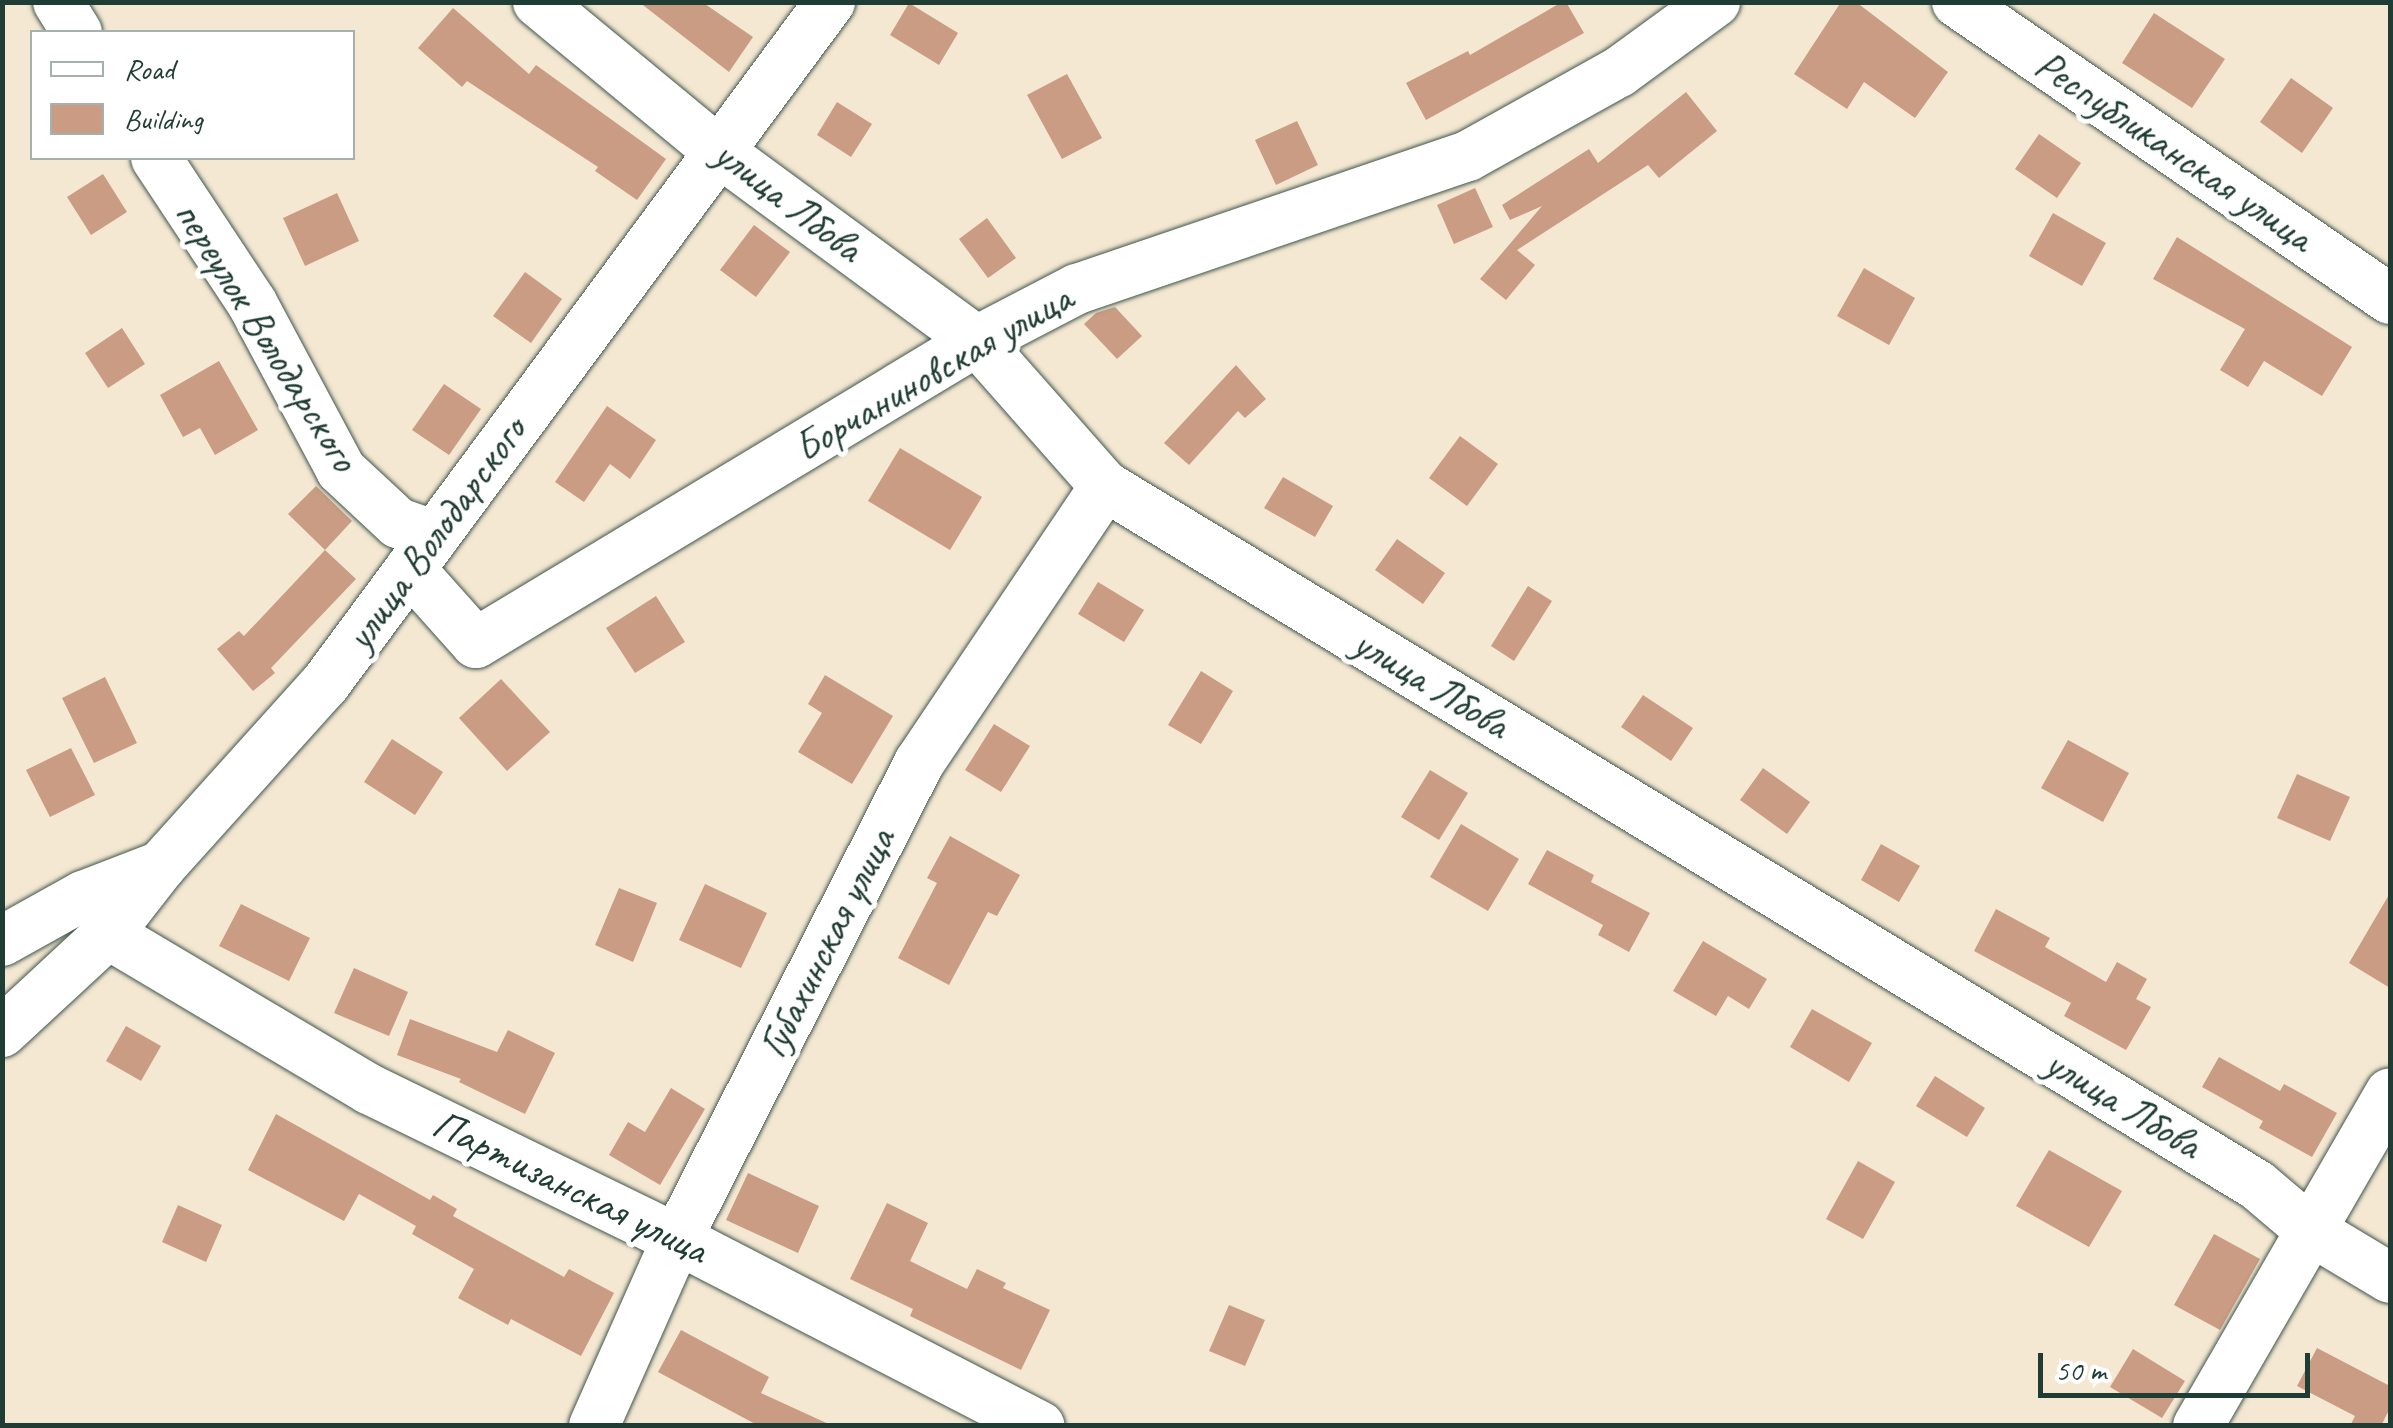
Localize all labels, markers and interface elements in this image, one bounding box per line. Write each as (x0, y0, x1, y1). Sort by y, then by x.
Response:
legend (30, 30, 355, 160)
street label: Республиканская улица (2025, 39, 2323, 263)
text: Road (124, 50, 174, 88)
text: Building (124, 100, 203, 138)
street label: улица Лбова (704, 129, 872, 273)
street label: переулок Володарского (163, 191, 369, 481)
street label: Борчаниновская улица (784, 273, 1082, 473)
street label: улица Володарского (335, 408, 537, 660)
street label: улица Лбова (1344, 618, 1518, 750)
street label: Губахинская улица (747, 819, 907, 1067)
street label: улица Лбова (2036, 1038, 2210, 1170)
street label: Партизанская улица (423, 1098, 717, 1276)
scale bar (2043, 1333, 2316, 1395)
text: 50 m (2055, 1351, 2106, 1389)

